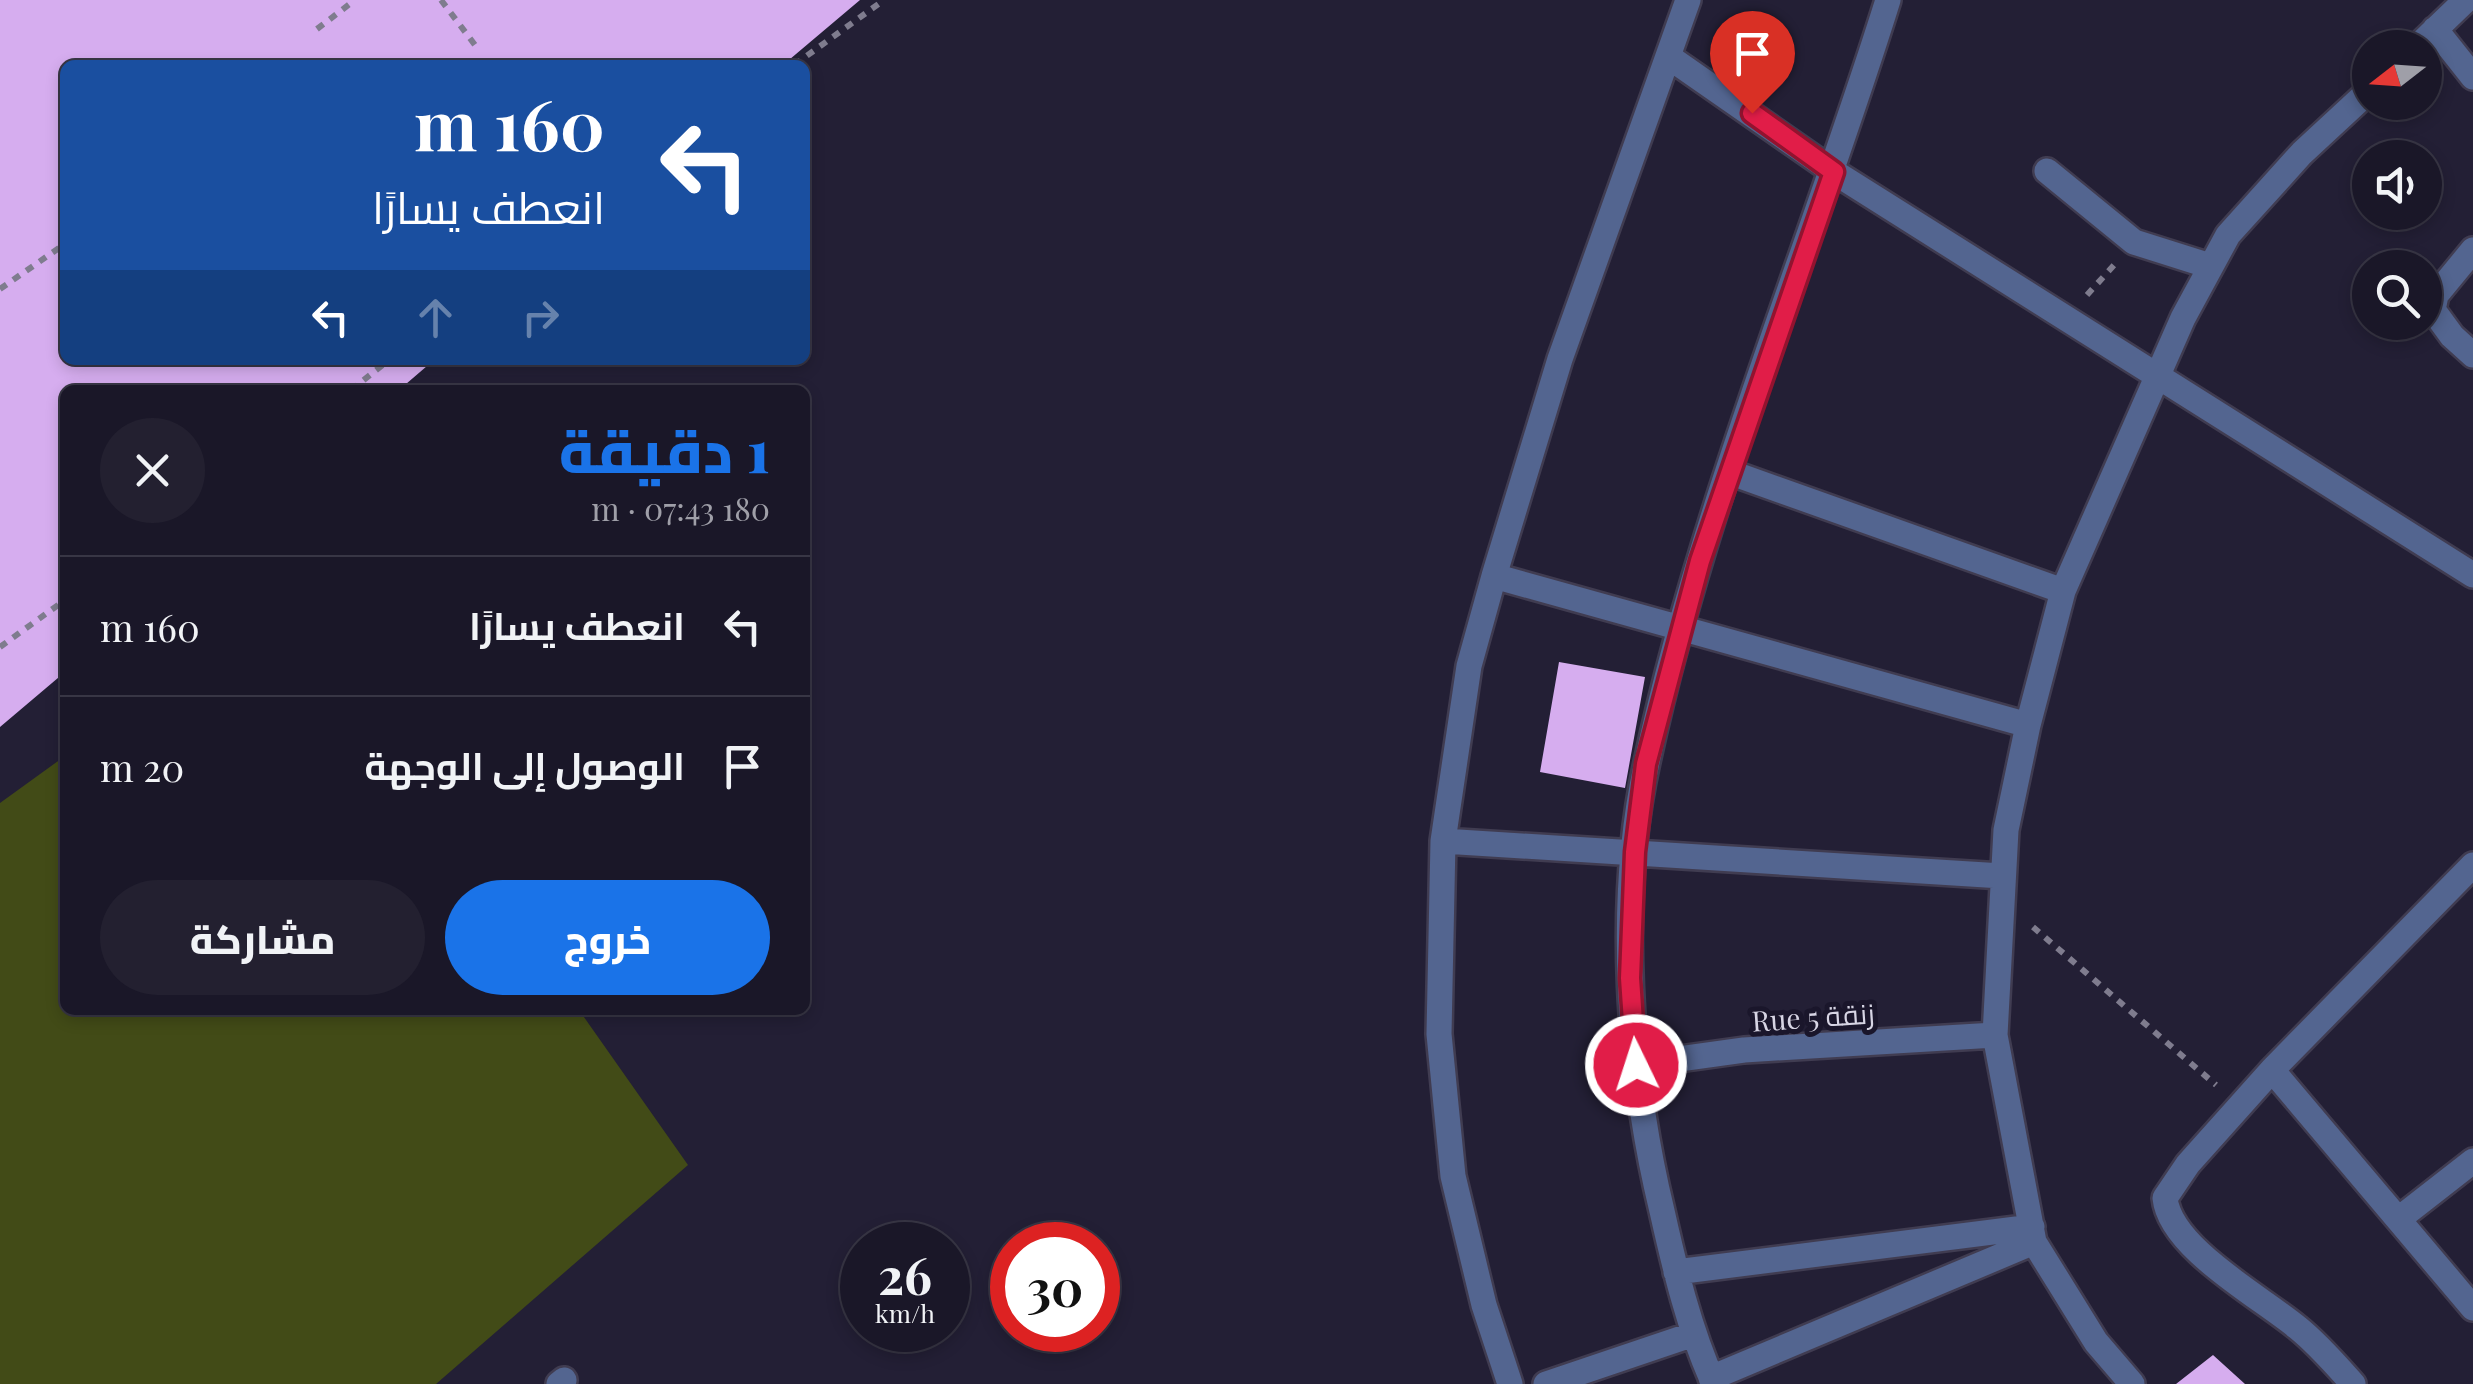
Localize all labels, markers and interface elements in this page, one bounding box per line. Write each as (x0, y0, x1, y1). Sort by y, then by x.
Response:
pin (1710, 11, 1795, 114)
icon: arrive (1725, 26, 1780, 81)
north arrow (2352, 30, 2442, 120)
map controls (2352, 30, 2442, 340)
text: 160 m (414, 75, 605, 169)
icon: left (640, 100, 770, 230)
button: sound (2352, 140, 2442, 230)
text: انعطف يسارًا (372, 175, 605, 235)
button: search (2352, 250, 2442, 340)
icon: left (303, 290, 358, 345)
icon: ahead (408, 290, 463, 345)
icon: right (513, 290, 568, 345)
text: 1 دقيقة (559, 408, 770, 488)
button: close (100, 418, 205, 523)
text: 180 m · 07:43 (591, 486, 770, 529)
text: انعطف يسارًا (469, 599, 685, 650)
icon: left (715, 599, 770, 654)
text: 160 m (100, 601, 200, 652)
text: الوصول إلى الوجهة (365, 739, 685, 790)
icon: arrive (715, 739, 770, 794)
text: 20 m (100, 741, 184, 792)
button: مشاركة (100, 880, 425, 995)
button: خروج (445, 880, 770, 995)
street label: Rue 5 زنقة (1751, 993, 1875, 1039)
position arrow (1584, 1013, 1688, 1117)
speed limit sign: 30 (990, 1222, 1120, 1352)
text: 26 (878, 1241, 932, 1308)
text: km/h (875, 1296, 935, 1329)

